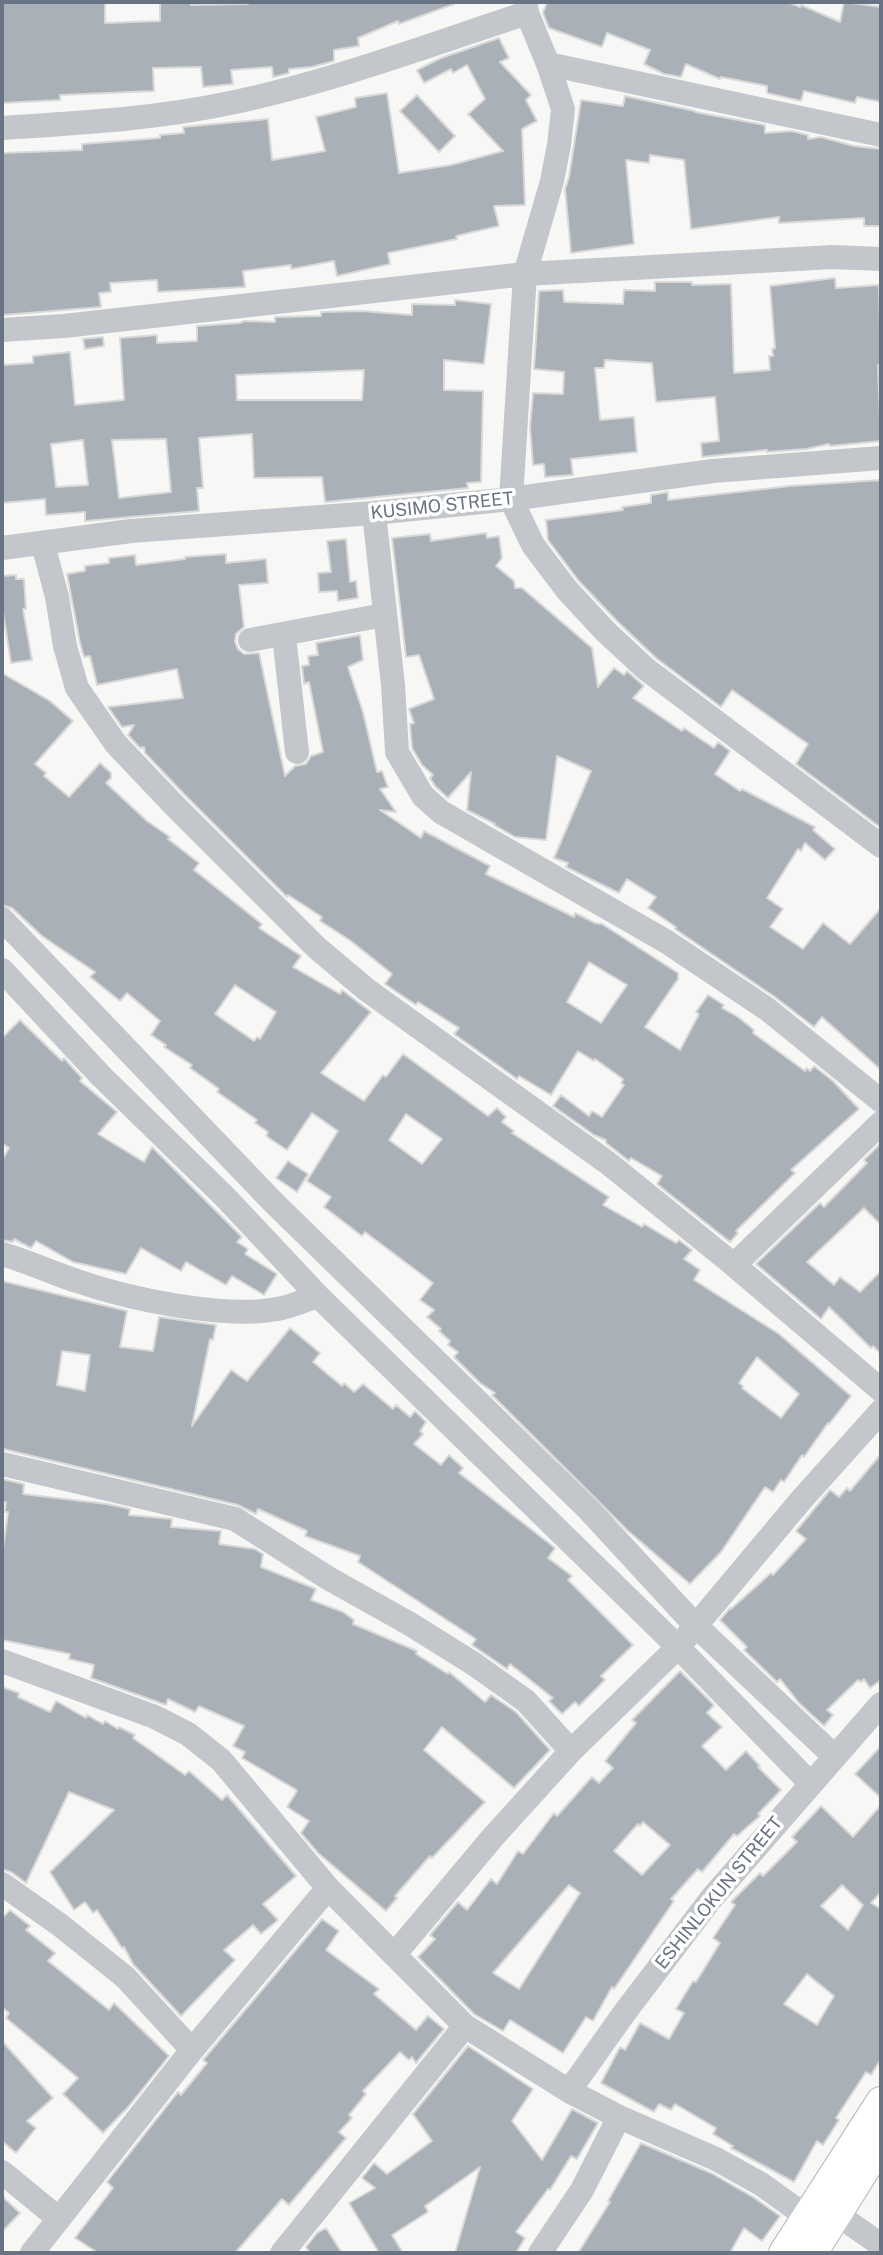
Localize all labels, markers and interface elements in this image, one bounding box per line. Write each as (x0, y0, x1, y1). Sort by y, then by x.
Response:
street label: KUSIMO STREET (370, 488, 514, 524)
street label: ESHINLOKUN STREET (651, 1813, 787, 1973)

